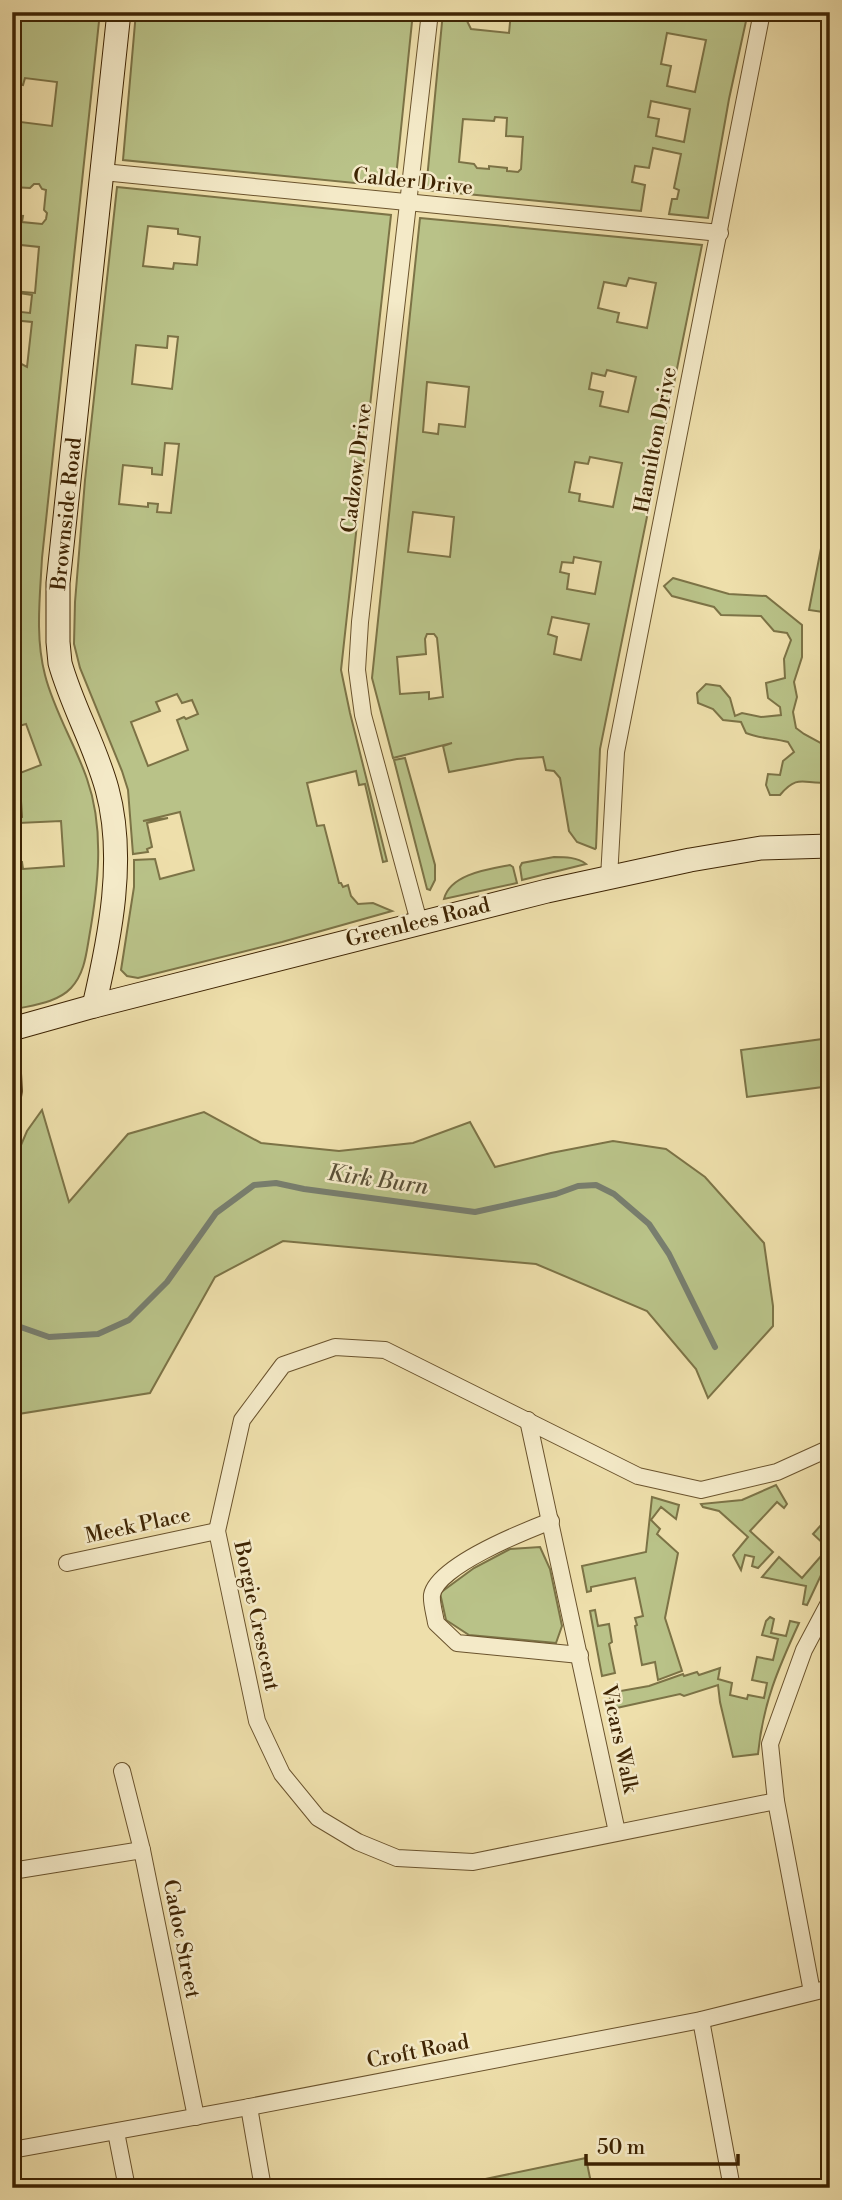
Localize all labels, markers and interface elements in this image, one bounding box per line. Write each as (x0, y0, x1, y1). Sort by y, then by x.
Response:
street label: Calder Drive (352, 163, 474, 201)
street label: Hamilton Drive (629, 365, 683, 515)
street label: Cadzow Drive (336, 402, 378, 534)
street label: Brownside Road (46, 436, 88, 593)
street label: Greenlees Road (343, 892, 493, 953)
water label: Kirk Burn (326, 1159, 431, 1201)
street label: Meek Place (83, 1502, 193, 1550)
street label: Borgie Crescent (227, 1538, 285, 1694)
street label: Vicars Walk (595, 1681, 643, 1797)
street label: Cadoc Street (157, 1877, 205, 2001)
street label: Croft Road (365, 2029, 471, 2075)
scale bar (586, 2123, 739, 2167)
text: 50 m (597, 2135, 645, 2161)

